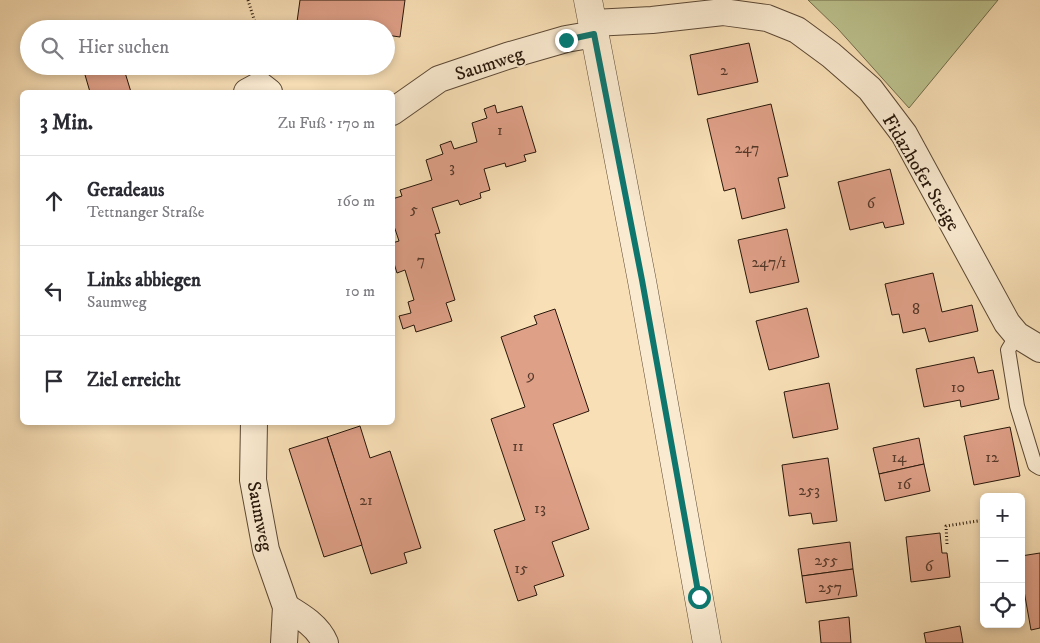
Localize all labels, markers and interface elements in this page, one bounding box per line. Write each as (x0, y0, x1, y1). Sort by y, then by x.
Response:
search box (20, 20, 395, 75)
route end (555, 29, 578, 52)
icon: search (38, 34, 66, 62)
text: Hier suchen (78, 36, 169, 59)
street label: Saumweg (452, 42, 527, 86)
house number: 2 (720, 60, 728, 80)
text: 3 Min. (40, 110, 93, 136)
street label: Fidazhofer Steige (877, 110, 965, 236)
text: Zu Fuß · 170 m (278, 113, 375, 133)
house number: 1 (497, 120, 503, 140)
house number: 247 (735, 138, 759, 158)
house number: 3 (449, 157, 455, 177)
text: Geradeaus (87, 179, 164, 202)
icon: ahead (40, 187, 68, 215)
text: 160 m (337, 191, 375, 211)
house number: 6 (867, 193, 876, 213)
house number: 5 (410, 199, 418, 219)
text: Tettnanger Straße (87, 202, 204, 222)
house number: 7 (417, 250, 425, 270)
house number: 247/1 (751, 252, 787, 272)
text: Links abbiegen (87, 269, 201, 292)
icon: left (40, 277, 68, 305)
text: 10 m (345, 281, 375, 301)
text: Saumweg (87, 292, 146, 312)
house number: 8 (912, 299, 920, 319)
house number: 9 (526, 365, 535, 385)
icon: arrive (40, 367, 68, 395)
text: Ziel erreicht (87, 369, 181, 392)
house number: 10 (951, 377, 965, 397)
house number: 11 (512, 436, 524, 456)
house number: 14 (891, 447, 907, 467)
house number: 12 (985, 447, 999, 467)
house number: 16 (897, 474, 912, 494)
street label: Saumweg (241, 479, 278, 554)
house number: 253 (798, 480, 820, 500)
house number: 21 (359, 490, 373, 510)
map controls (980, 493, 1025, 628)
button: + (980, 493, 1025, 538)
house number: 13 (534, 498, 546, 518)
button: − (980, 538, 1025, 583)
house number: 255 (814, 550, 838, 570)
house number: 6 (925, 556, 934, 576)
house number: 15 (514, 558, 528, 578)
house number: 257 (818, 577, 842, 597)
button: locate (980, 583, 1025, 628)
route start (688, 586, 711, 609)

